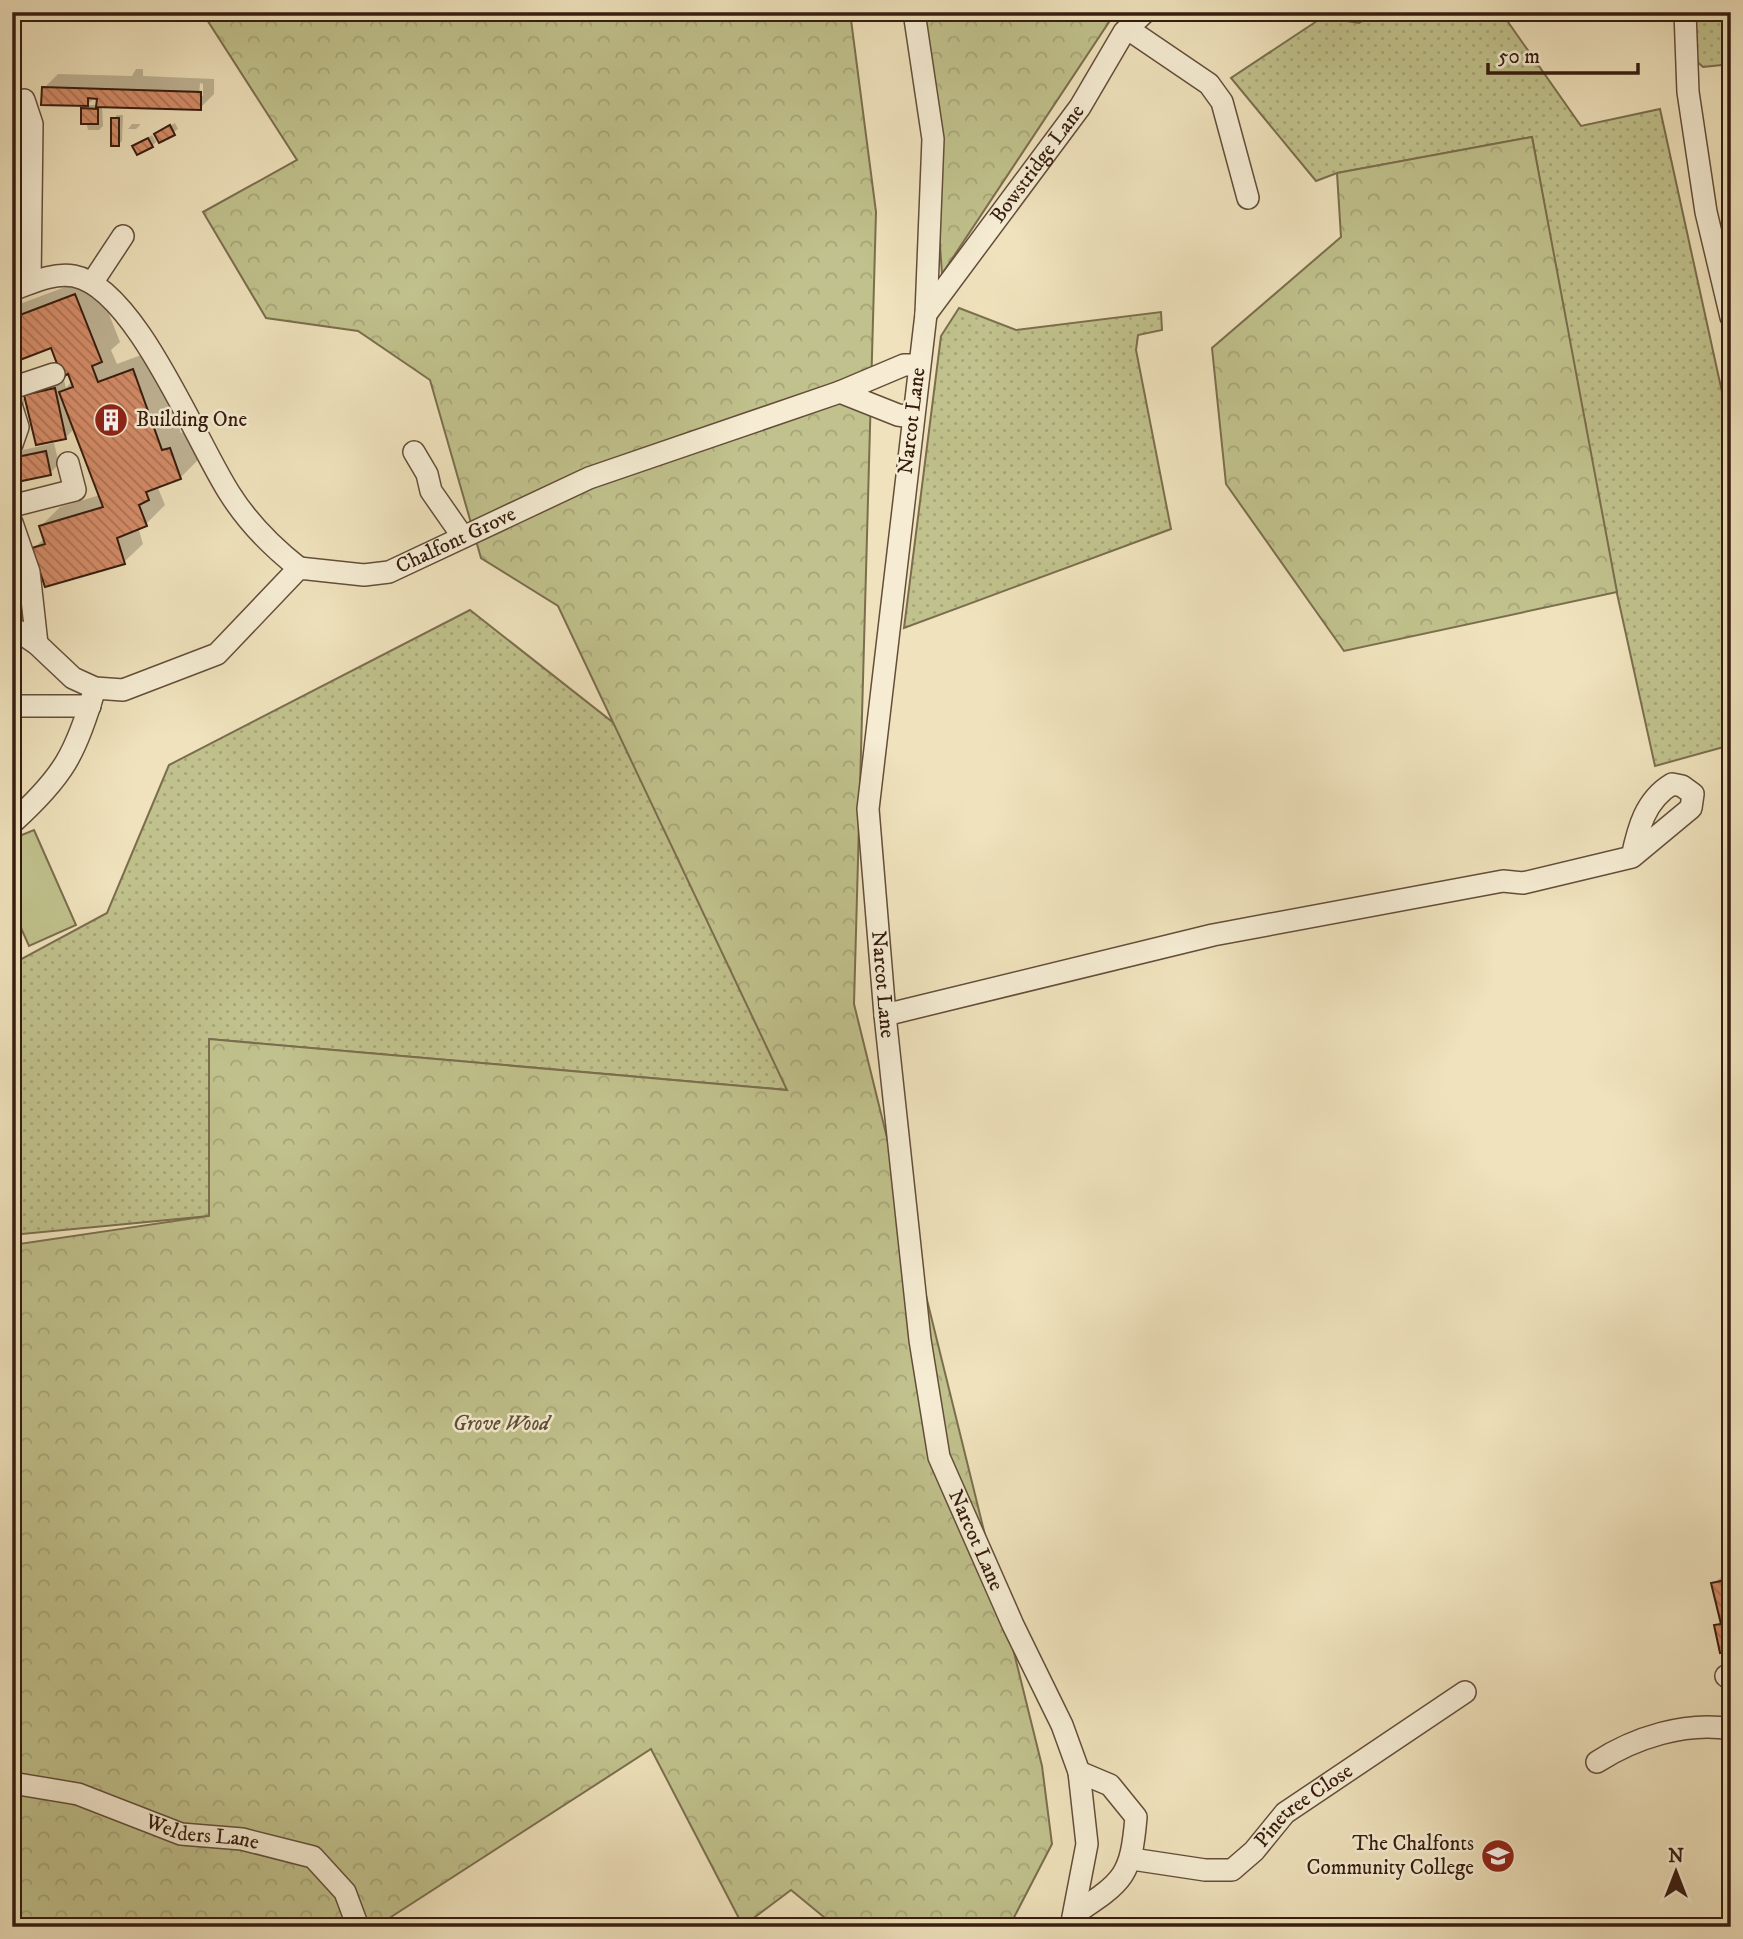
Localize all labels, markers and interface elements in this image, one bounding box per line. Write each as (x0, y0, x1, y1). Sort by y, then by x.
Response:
scale bar (1488, 32, 1638, 76)
text: 50 m (1498, 44, 1540, 70)
street label: Bowstridge Lane (985, 99, 1090, 229)
street label: Narcot Lane (893, 366, 931, 476)
building icon: Building One (92, 401, 130, 439)
place label: Building One (136, 407, 248, 433)
street label: Chalfont Grove (392, 501, 520, 580)
street label: Narcot Lane (865, 930, 900, 1040)
park label: Grove Wood (453, 1411, 552, 1437)
street label: Narcot Lane (942, 1486, 1009, 1595)
street label: Pinetree Close (1249, 1758, 1358, 1853)
street label: Welders Lane (141, 1808, 262, 1856)
place label: The Chalfonts Community College (1306, 1831, 1474, 1881)
school or university icon: The Chalfonts Community College (1479, 1837, 1517, 1875)
north arrow (1642, 1838, 1712, 1908)
text: N (1668, 1845, 1684, 1868)

